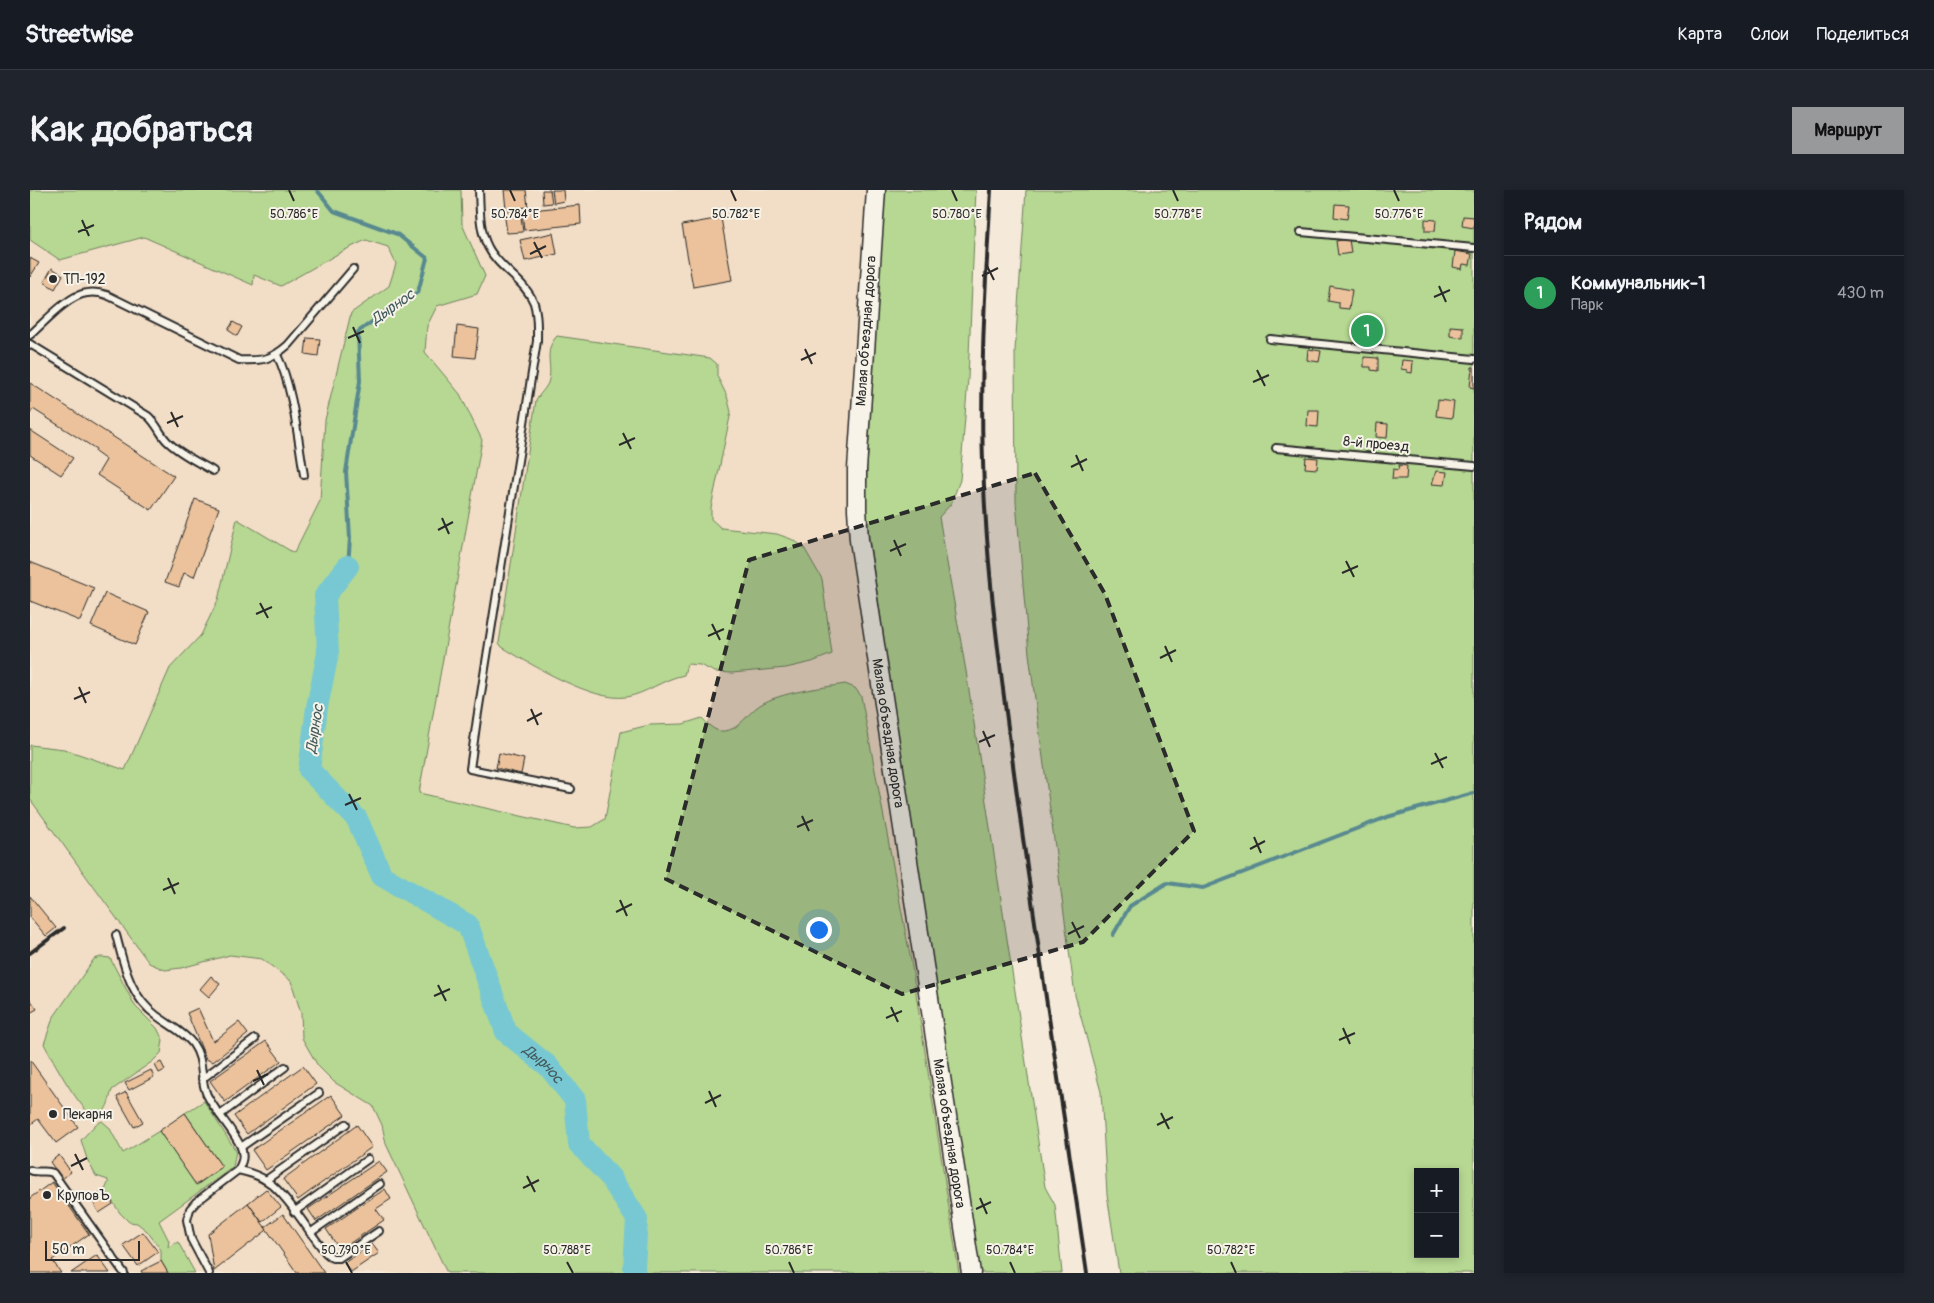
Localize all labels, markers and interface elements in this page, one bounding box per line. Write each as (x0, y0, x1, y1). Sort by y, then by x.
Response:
text: Streetwise (25, 20, 133, 49)
text: Карта (1678, 23, 1722, 46)
text: Слои (1750, 23, 1788, 46)
text: Поделиться (1816, 23, 1909, 46)
button: Маршрут (1792, 107, 1904, 154)
text: Как добраться (30, 108, 253, 152)
text: 50.786°E (270, 207, 318, 222)
text: 50.784°E (491, 207, 539, 222)
text: 50.782°E (712, 207, 760, 222)
text: 50.780°E (932, 207, 982, 222)
text: 50.778°E (1154, 207, 1202, 222)
text: 50.776°E (1375, 207, 1423, 222)
text: Рядом (1524, 209, 1582, 236)
street label: Малая объездная дорога (852, 255, 880, 407)
place label: ТП-192 (63, 271, 106, 288)
text: Коммунальник-1 (1571, 271, 1706, 295)
marker: ТП-192 (47, 273, 59, 285)
text: 1 (1537, 283, 1543, 303)
text: 430 m (1837, 283, 1884, 303)
water label: Дырнос (367, 284, 420, 329)
text: Парк (1571, 295, 1604, 315)
pin: 1 (1351, 312, 1383, 350)
street label: 8-й проезд (1342, 433, 1410, 455)
street label: Малая объездная дорога (869, 657, 908, 809)
water label: Дырнос (302, 702, 328, 756)
your location (806, 917, 832, 943)
water label: Дырнос (518, 1040, 568, 1088)
street label: Малая объездная дорога (930, 1057, 969, 1209)
place label: Пекарня (63, 1106, 112, 1123)
marker: Пекарня (47, 1108, 59, 1120)
map controls (1414, 1168, 1459, 1258)
button: + (1414, 1168, 1459, 1213)
place label: КруповЪ (57, 1187, 110, 1204)
marker: КруповЪ (41, 1189, 53, 1201)
button: − (1414, 1213, 1459, 1258)
scale bar (45, 1238, 140, 1261)
text: 50 m (52, 1241, 85, 1258)
text: 50.790°E (321, 1243, 371, 1258)
text: 50.788°E (543, 1243, 591, 1258)
text: 50.786°E (765, 1243, 813, 1258)
text: 50.784°E (986, 1243, 1034, 1258)
text: 50.782°E (1207, 1243, 1255, 1258)

